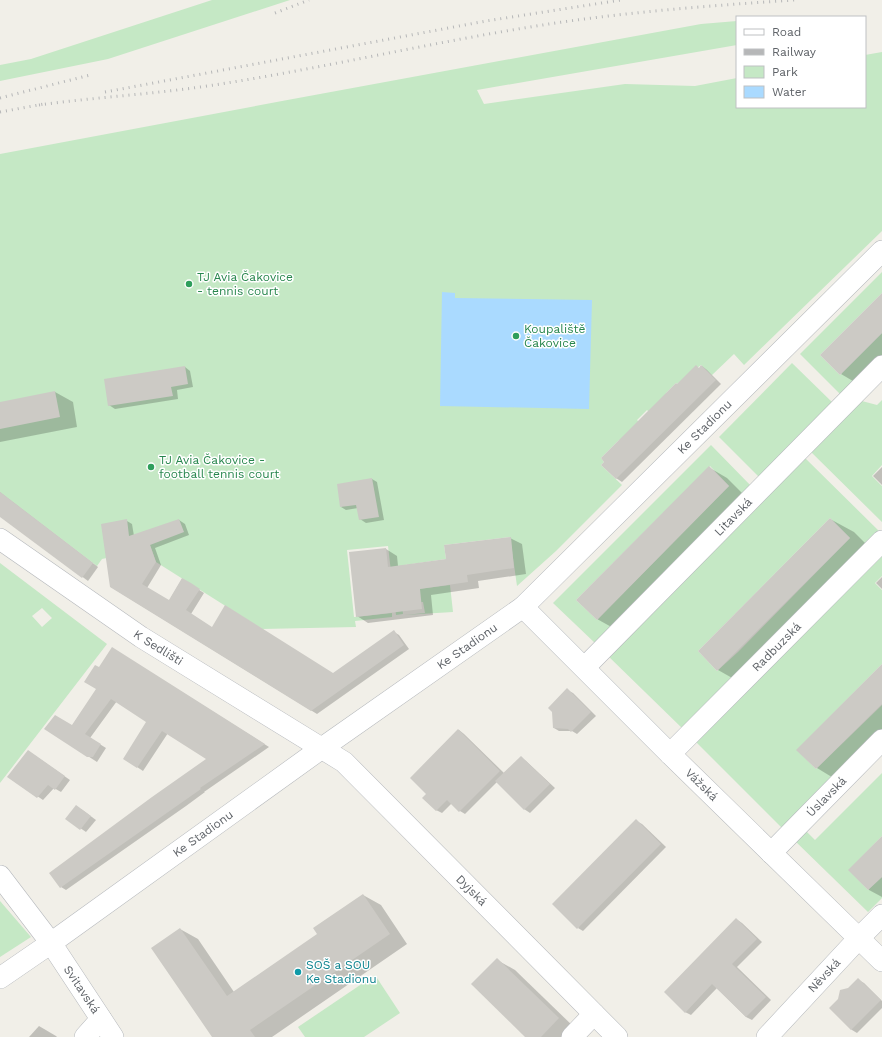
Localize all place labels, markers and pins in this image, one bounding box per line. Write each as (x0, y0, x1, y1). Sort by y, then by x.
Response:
place label: TJ Avia Čakovice - tennis court (197, 270, 293, 298)
marker: TJ Avia Čakovice - tennis court (184, 279, 194, 289)
place label: Koupaliště Čakovice (524, 322, 586, 350)
marker: Koupaliště Čakovice (511, 331, 521, 341)
place label: TJ Avia Čakovice - football tennis court (159, 453, 279, 481)
marker: TJ Avia Čakovice - football tennis court (146, 462, 156, 472)
place label: SOŠ a SOU Ke Stadionu (306, 958, 377, 986)
marker: SOŠ a SOU Ke Stadionu (293, 967, 303, 977)

